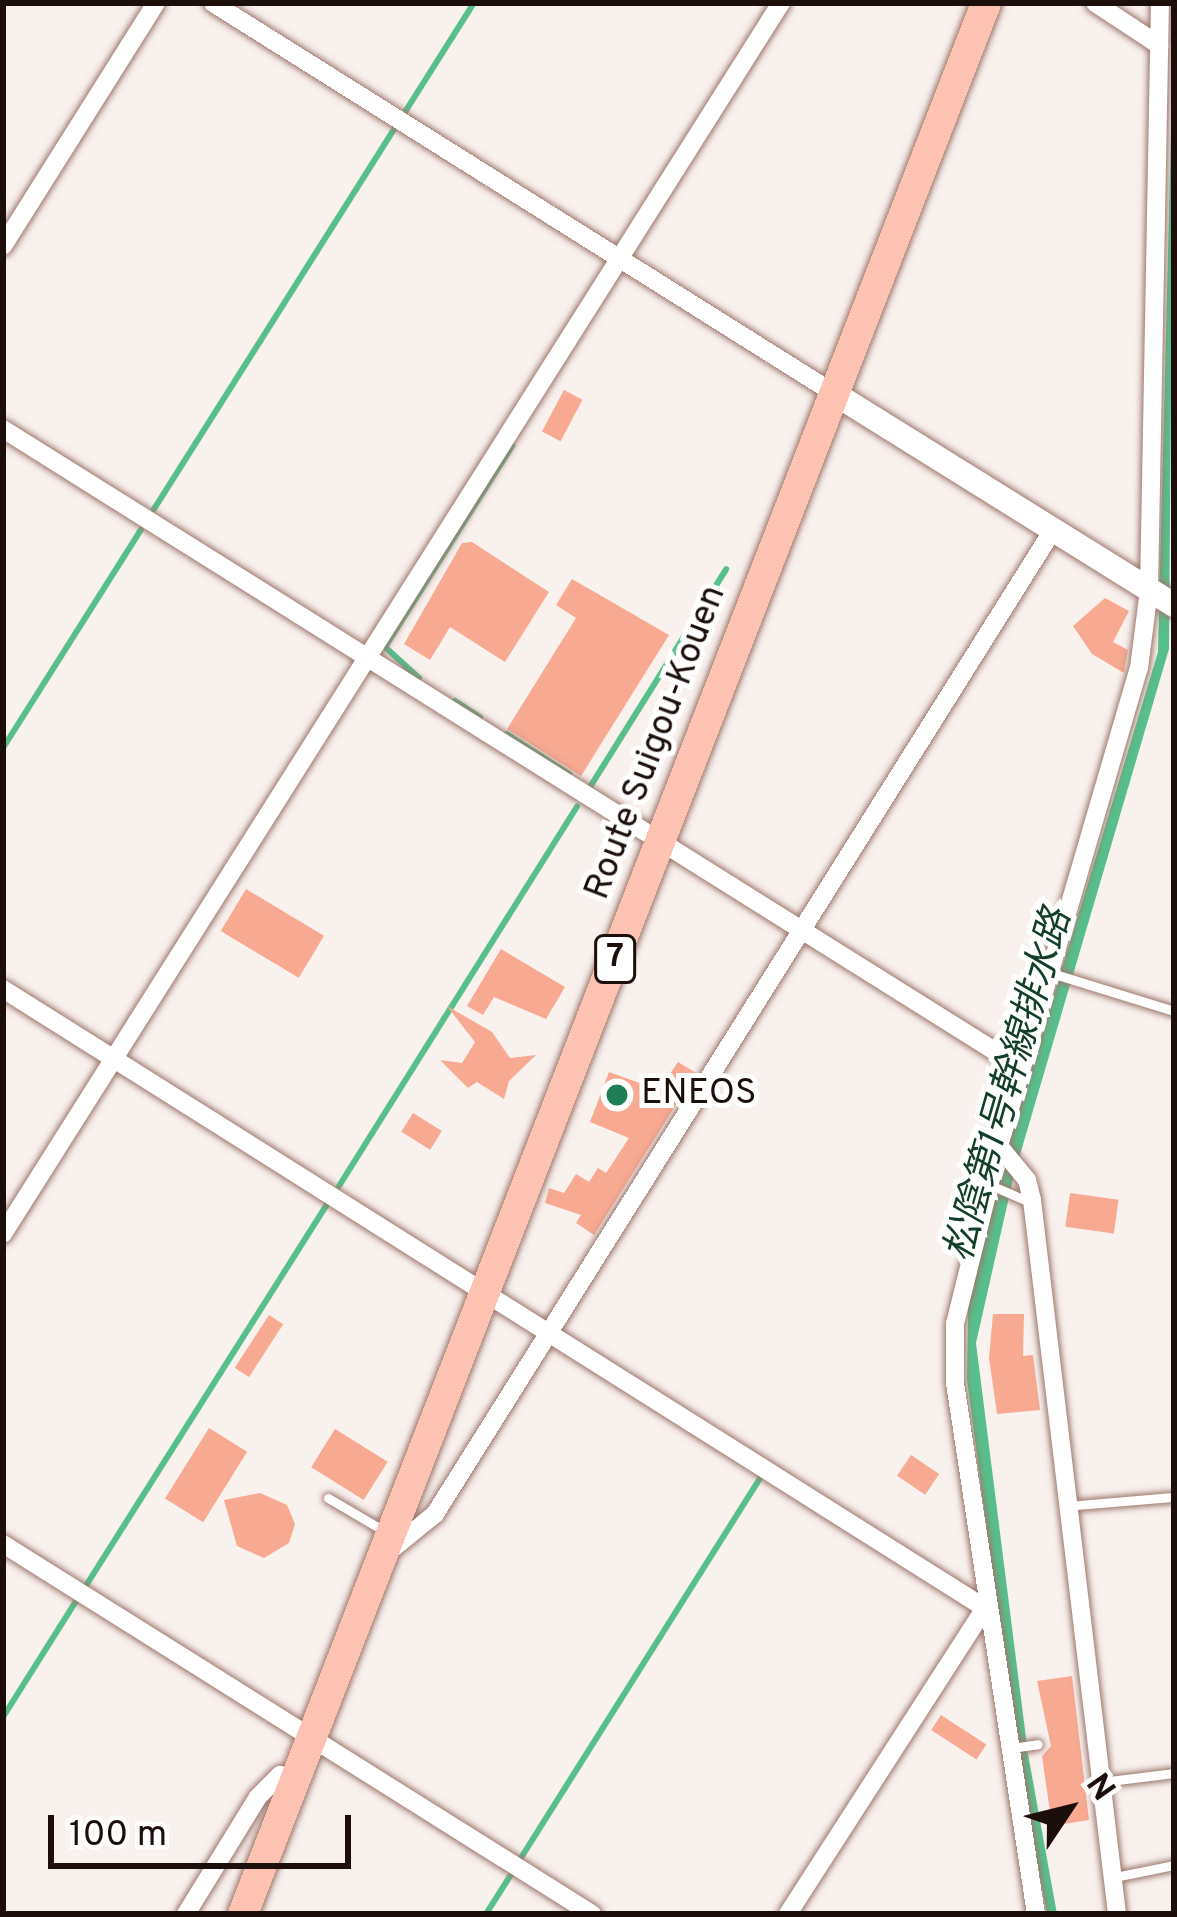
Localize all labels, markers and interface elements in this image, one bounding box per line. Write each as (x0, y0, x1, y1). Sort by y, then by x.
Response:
street label: Route Suigou-Kouen (577, 580, 737, 906)
water label: 松陰第1号幹線排水路 (938, 905, 1084, 1267)
road number: 7 (594, 932, 636, 986)
place label: ENEOS (641, 1073, 757, 1117)
marker: ENEOS (604, 1082, 630, 1108)
north arrow (1009, 1749, 1129, 1869)
text: N (1074, 1767, 1122, 1810)
scale bar (54, 1791, 357, 1865)
text: 100 m (69, 1813, 167, 1859)

